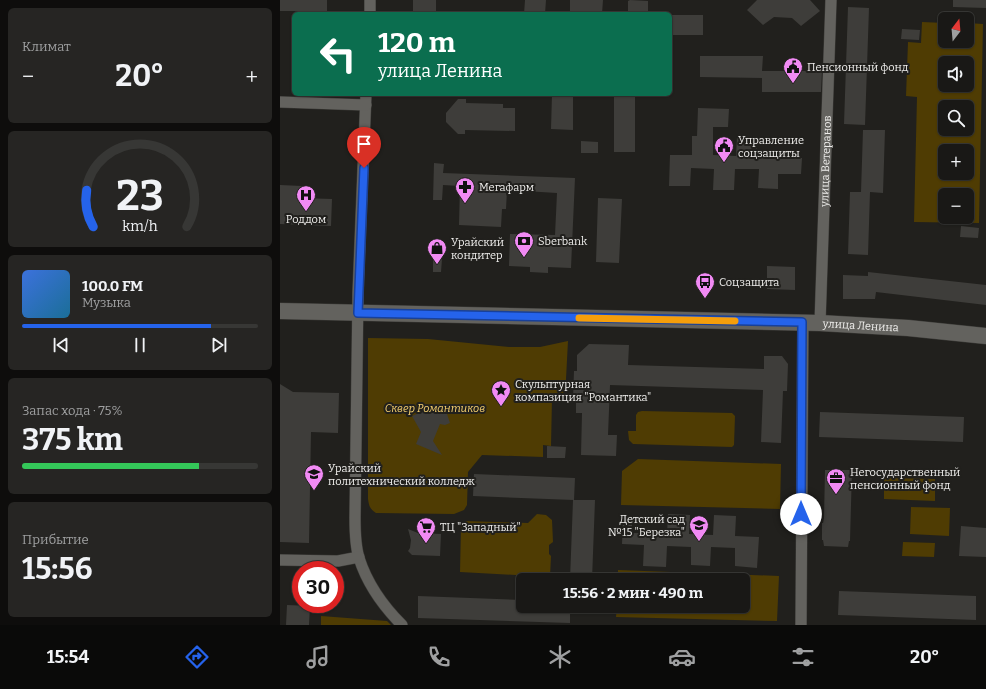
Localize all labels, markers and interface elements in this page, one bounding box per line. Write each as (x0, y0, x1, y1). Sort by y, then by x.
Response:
north arrow (938, 12, 974, 48)
map controls (938, 12, 974, 224)
text: 120 m (378, 26, 455, 59)
icon: left (312, 28, 364, 80)
text: Климат (22, 39, 71, 54)
public building icon: Пенсионный фонд (782, 56, 804, 84)
button: sound (938, 56, 974, 92)
text: 20° (115, 58, 164, 94)
text: улица Ленина (378, 60, 502, 82)
place label: Пенсионный фонд (807, 61, 909, 74)
text: − (22, 63, 34, 90)
text: + (245, 63, 258, 90)
button: search (938, 100, 974, 136)
street label: улица Ветеранов (818, 115, 834, 208)
pin (347, 127, 381, 168)
icon: arrive (353, 133, 375, 155)
place label: Управление соцзащиты (738, 134, 804, 160)
public building icon: Управление соцзащиты (713, 135, 735, 163)
button: + (938, 144, 974, 180)
text: 23 (116, 171, 164, 221)
pharmacy icon: Мегафарм (454, 176, 476, 204)
place label: Мегафарм (479, 181, 534, 194)
hospital icon: Роддом (295, 184, 317, 212)
button: − (938, 188, 974, 224)
place label: Роддом (286, 213, 326, 226)
text: km/h (122, 218, 158, 235)
bank icon: Sberbank (513, 230, 535, 258)
place label: Sberbank (538, 235, 588, 248)
place label: Урайский кондитер (451, 236, 504, 262)
shop icon: Урайский кондитер (426, 237, 448, 265)
bus stop icon: Соцзащита (694, 271, 716, 299)
place label: Соцзащита (719, 276, 779, 289)
text: 100.0 FM (82, 277, 143, 295)
text: Музыка (82, 295, 131, 310)
street label: улица Ленина (821, 317, 899, 334)
icon: previous (50, 334, 72, 356)
icon: pause (129, 334, 151, 356)
icon: next (208, 334, 230, 356)
place label: Скульптурная компазиция "Романтика" (515, 378, 651, 404)
place icon: Скульптурная компазиция "Романтика" (490, 379, 512, 407)
park label: Сквер Романтиков (385, 402, 485, 415)
text: Запас хода · 75% (22, 403, 123, 418)
text: 375 km (22, 422, 123, 458)
place label: Урайский политехнический колледж (328, 462, 476, 488)
school or university icon: Урайский политехнический колледж (303, 463, 325, 491)
place label: Негосударственный пенсионный фонд (850, 466, 960, 492)
office icon: Негосударственный пенсионный фонд (825, 467, 847, 495)
position arrow (780, 493, 822, 535)
place label: Детский сад №15 "Березка" (608, 513, 685, 539)
school or university icon: Детский сад №15 "Березка" (688, 514, 710, 542)
supermarket icon: ТЦ "Западный" (415, 516, 437, 544)
place label: ТЦ "Западный" (440, 521, 521, 534)
text: Прибытие (22, 532, 89, 547)
text: 15:56 (22, 551, 93, 587)
speed limit sign: 30 (292, 561, 344, 613)
text: 15:56 · 2 мин · 490 m (563, 584, 703, 602)
icon: directions (183, 643, 211, 671)
icon: music (304, 643, 332, 671)
icon: phone (425, 643, 453, 671)
icon: climate (546, 643, 574, 671)
icon: car (668, 643, 696, 671)
icon: filters (789, 643, 817, 671)
text: 15:54 (47, 646, 89, 668)
text: 20° (910, 646, 939, 668)

